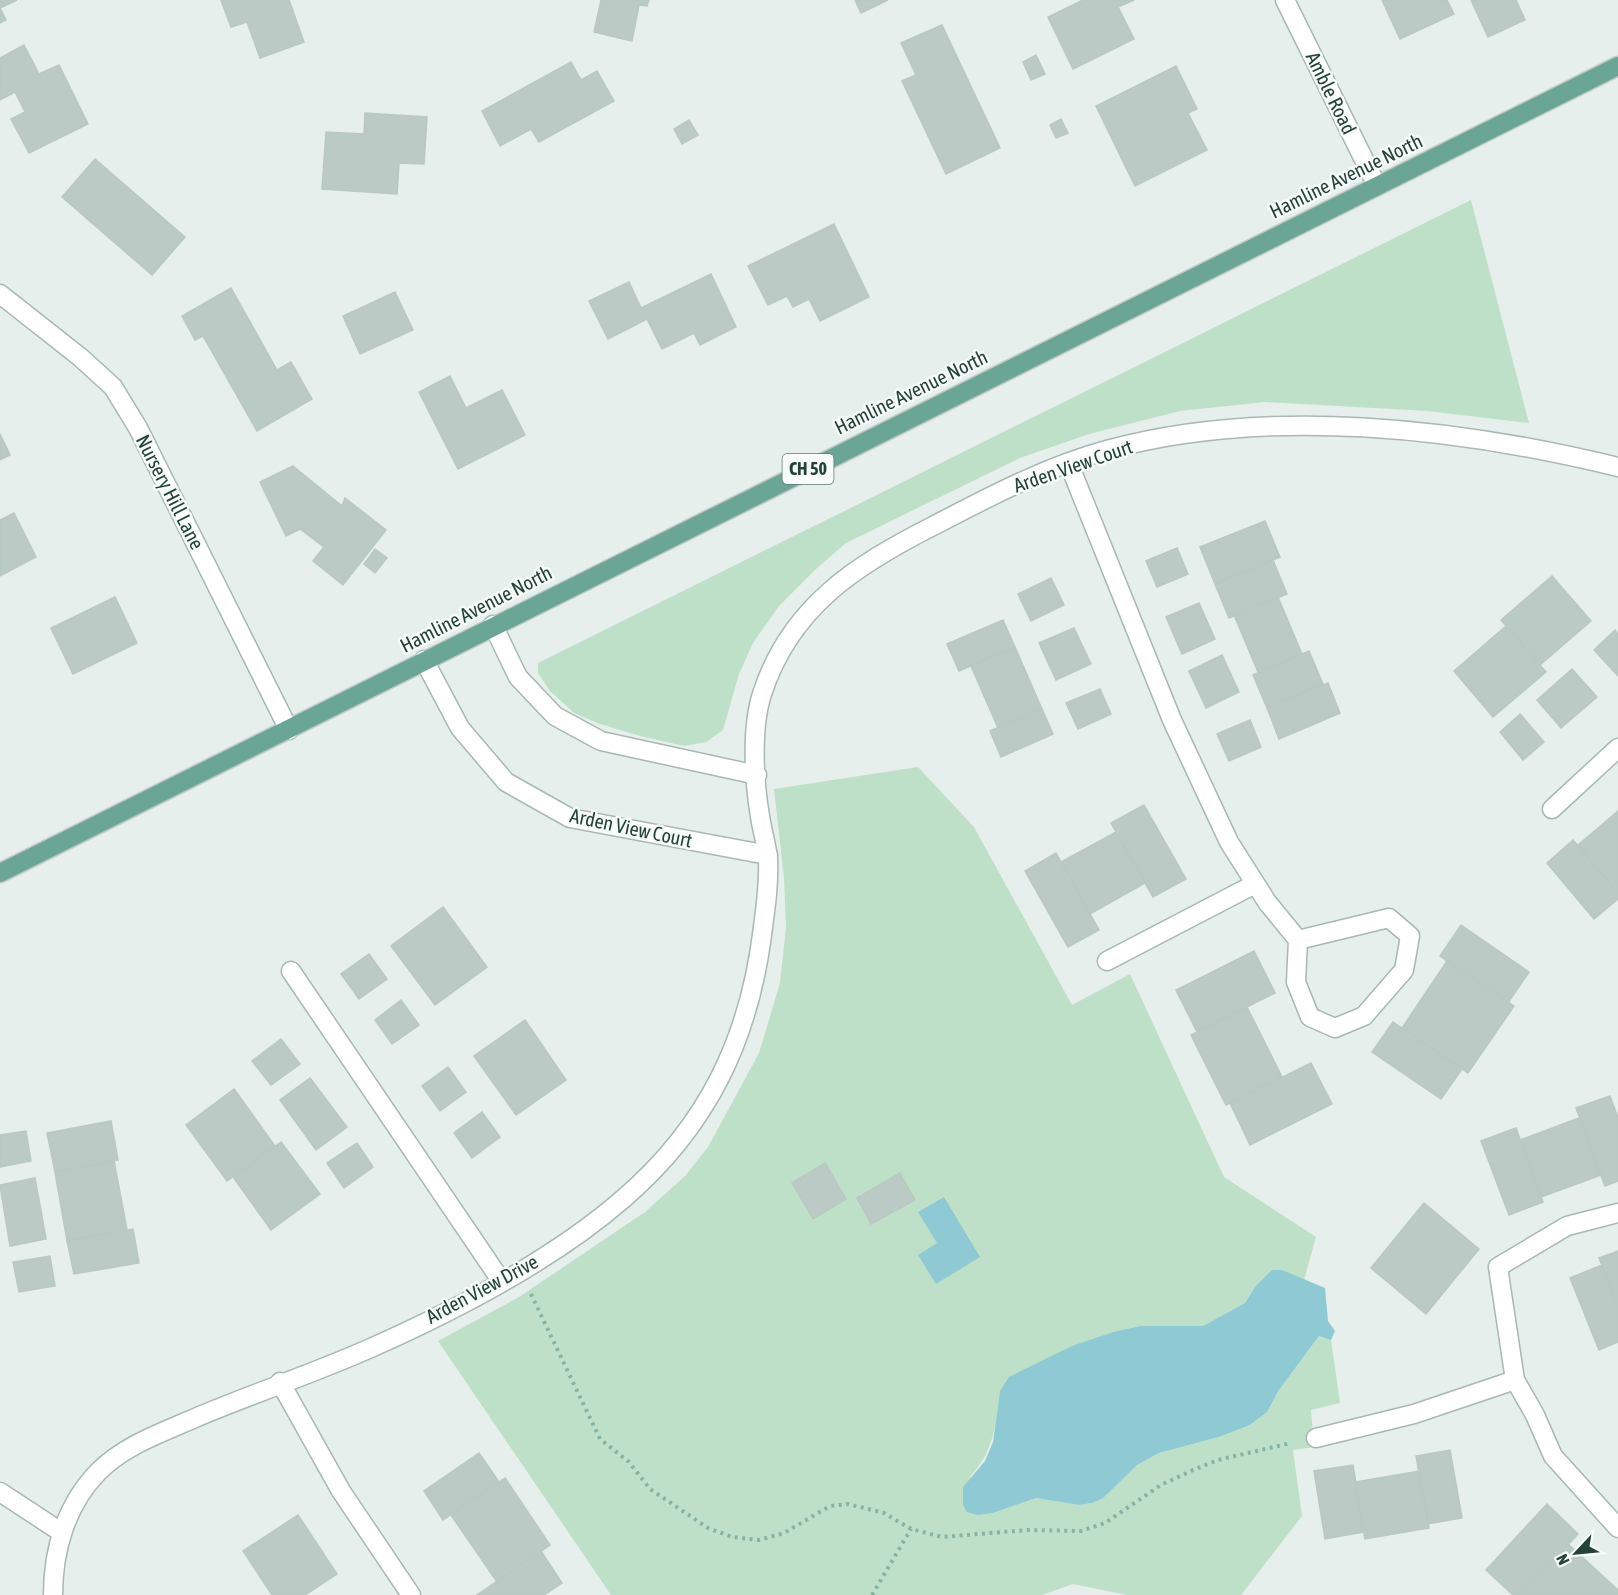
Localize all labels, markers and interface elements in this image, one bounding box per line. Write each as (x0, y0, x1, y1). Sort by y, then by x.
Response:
street label: Amble Road (1302, 48, 1361, 138)
street label: Hamline Avenue North (1266, 129, 1426, 223)
street label: Hamline Avenue North (831, 345, 991, 439)
street label: Nursery Hill Lane (132, 431, 209, 553)
street label: Arden View Court (1010, 434, 1136, 497)
road number: CH 50 (782, 454, 834, 484)
street label: Hamline Avenue North (396, 560, 555, 657)
street label: Arden View Court (568, 803, 694, 852)
street label: Arden View Drive (422, 1249, 542, 1328)
north arrow (1546, 1523, 1606, 1583)
text: N (1552, 1551, 1573, 1568)

